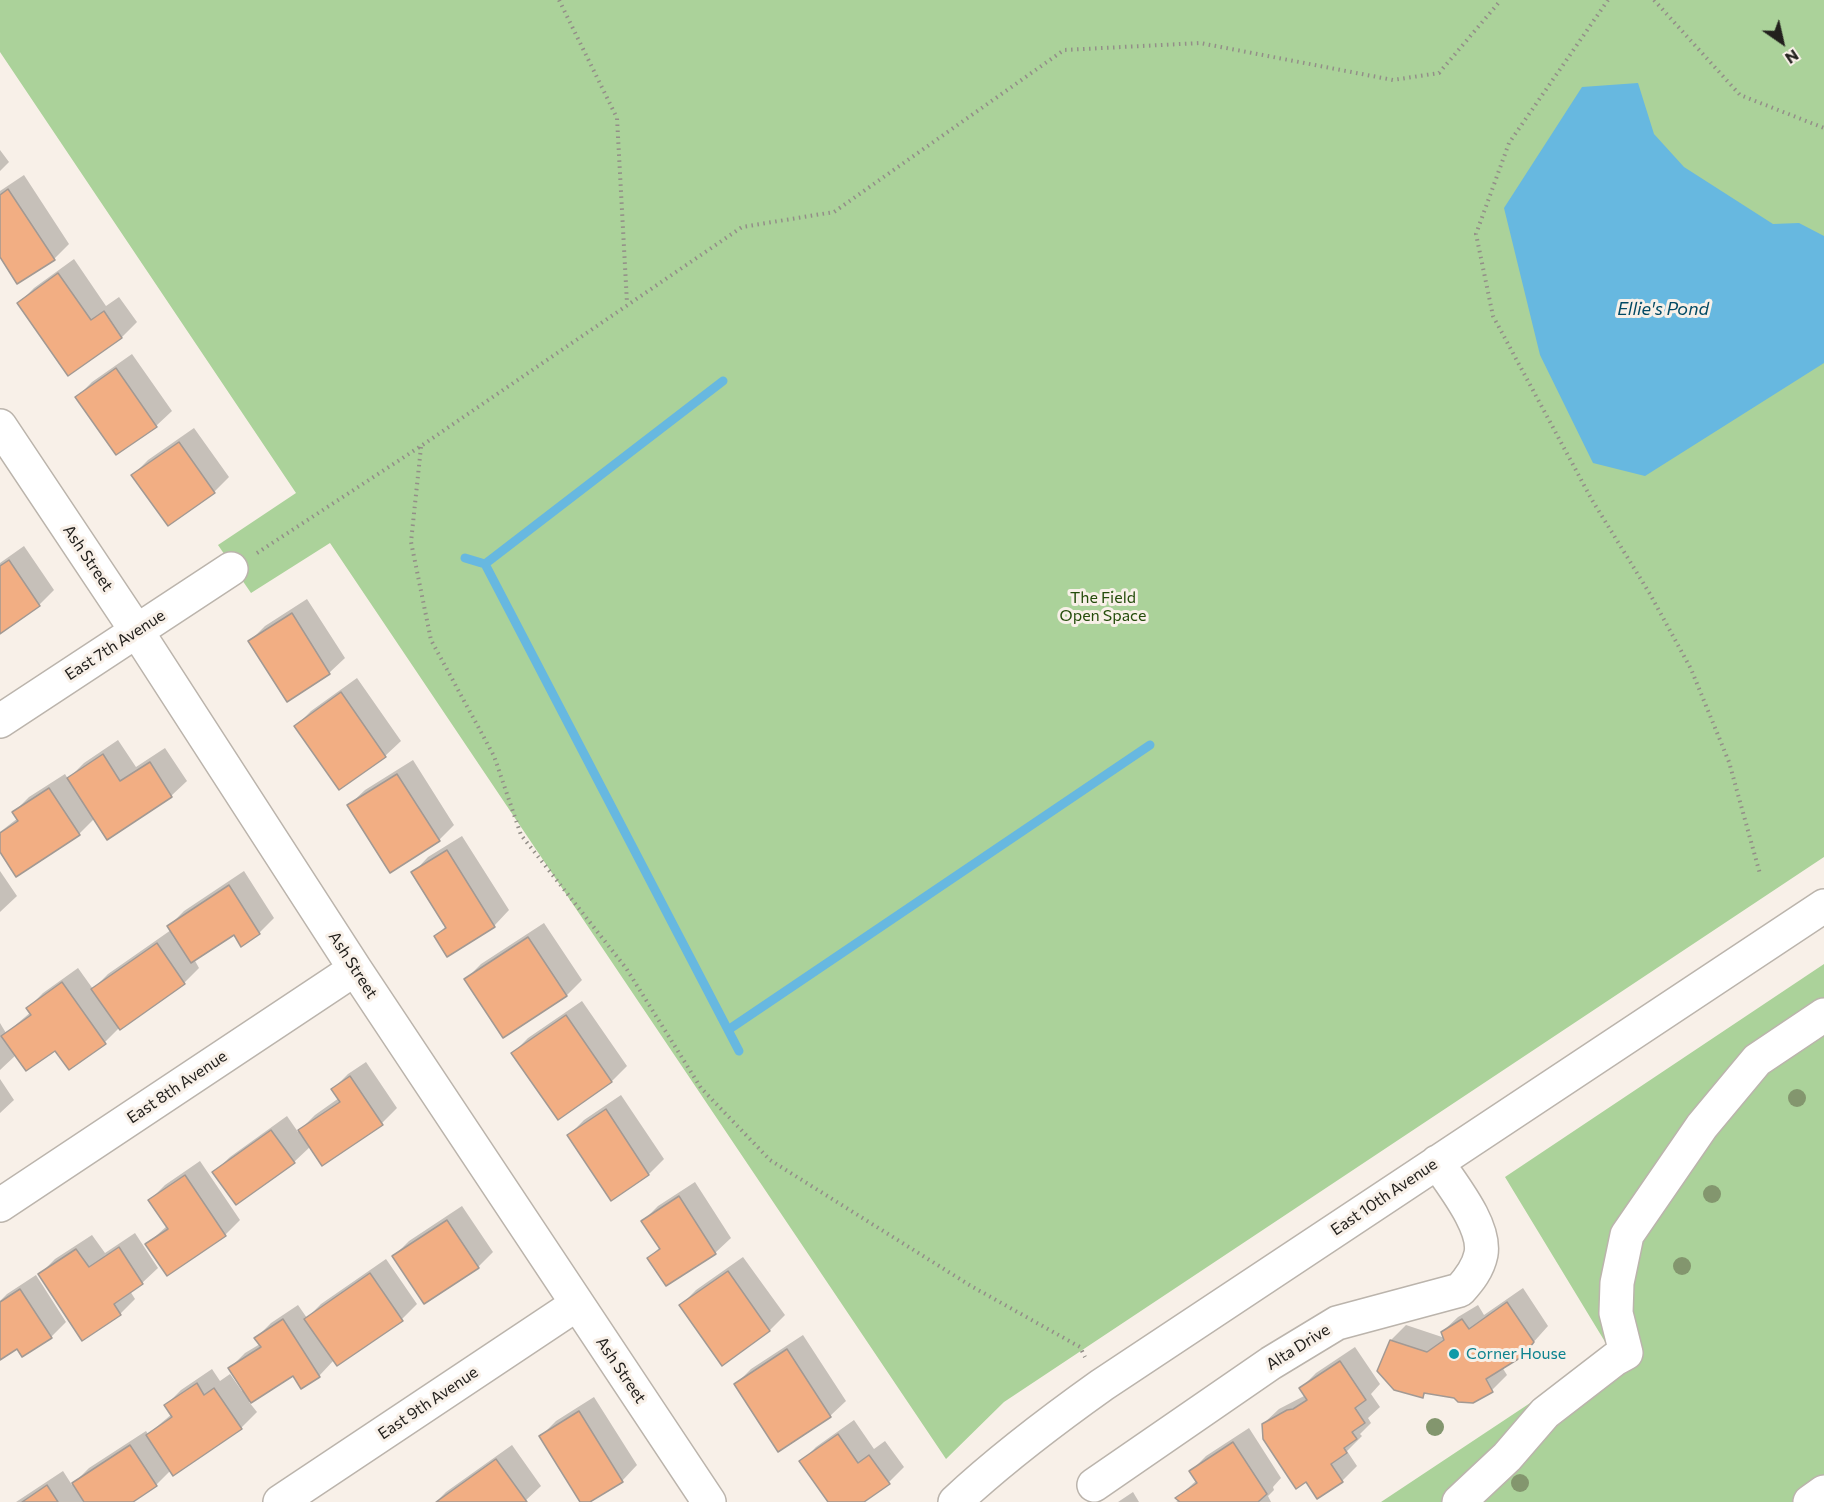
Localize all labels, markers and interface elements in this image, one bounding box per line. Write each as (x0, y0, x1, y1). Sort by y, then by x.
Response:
north arrow (1752, 12, 1812, 72)
text: N (1782, 46, 1803, 69)
water label: Ellie's Pond (1617, 298, 1709, 320)
street label: Ash Street (59, 521, 117, 595)
park label: The Field Open Space (1060, 588, 1146, 626)
street label: East 7th Avenue (61, 606, 169, 684)
street label: Ash Street (324, 928, 382, 1002)
street label: East 8th Avenue (123, 1046, 231, 1128)
street label: East 10th Avenue (1327, 1154, 1441, 1240)
street label: Alta Drive (1262, 1320, 1334, 1374)
street label: Ash Street (592, 1333, 650, 1407)
place label: Corner House (1466, 1344, 1566, 1364)
marker: Corner House (1447, 1347, 1461, 1361)
street label: East 9th Avenue (374, 1362, 482, 1444)

